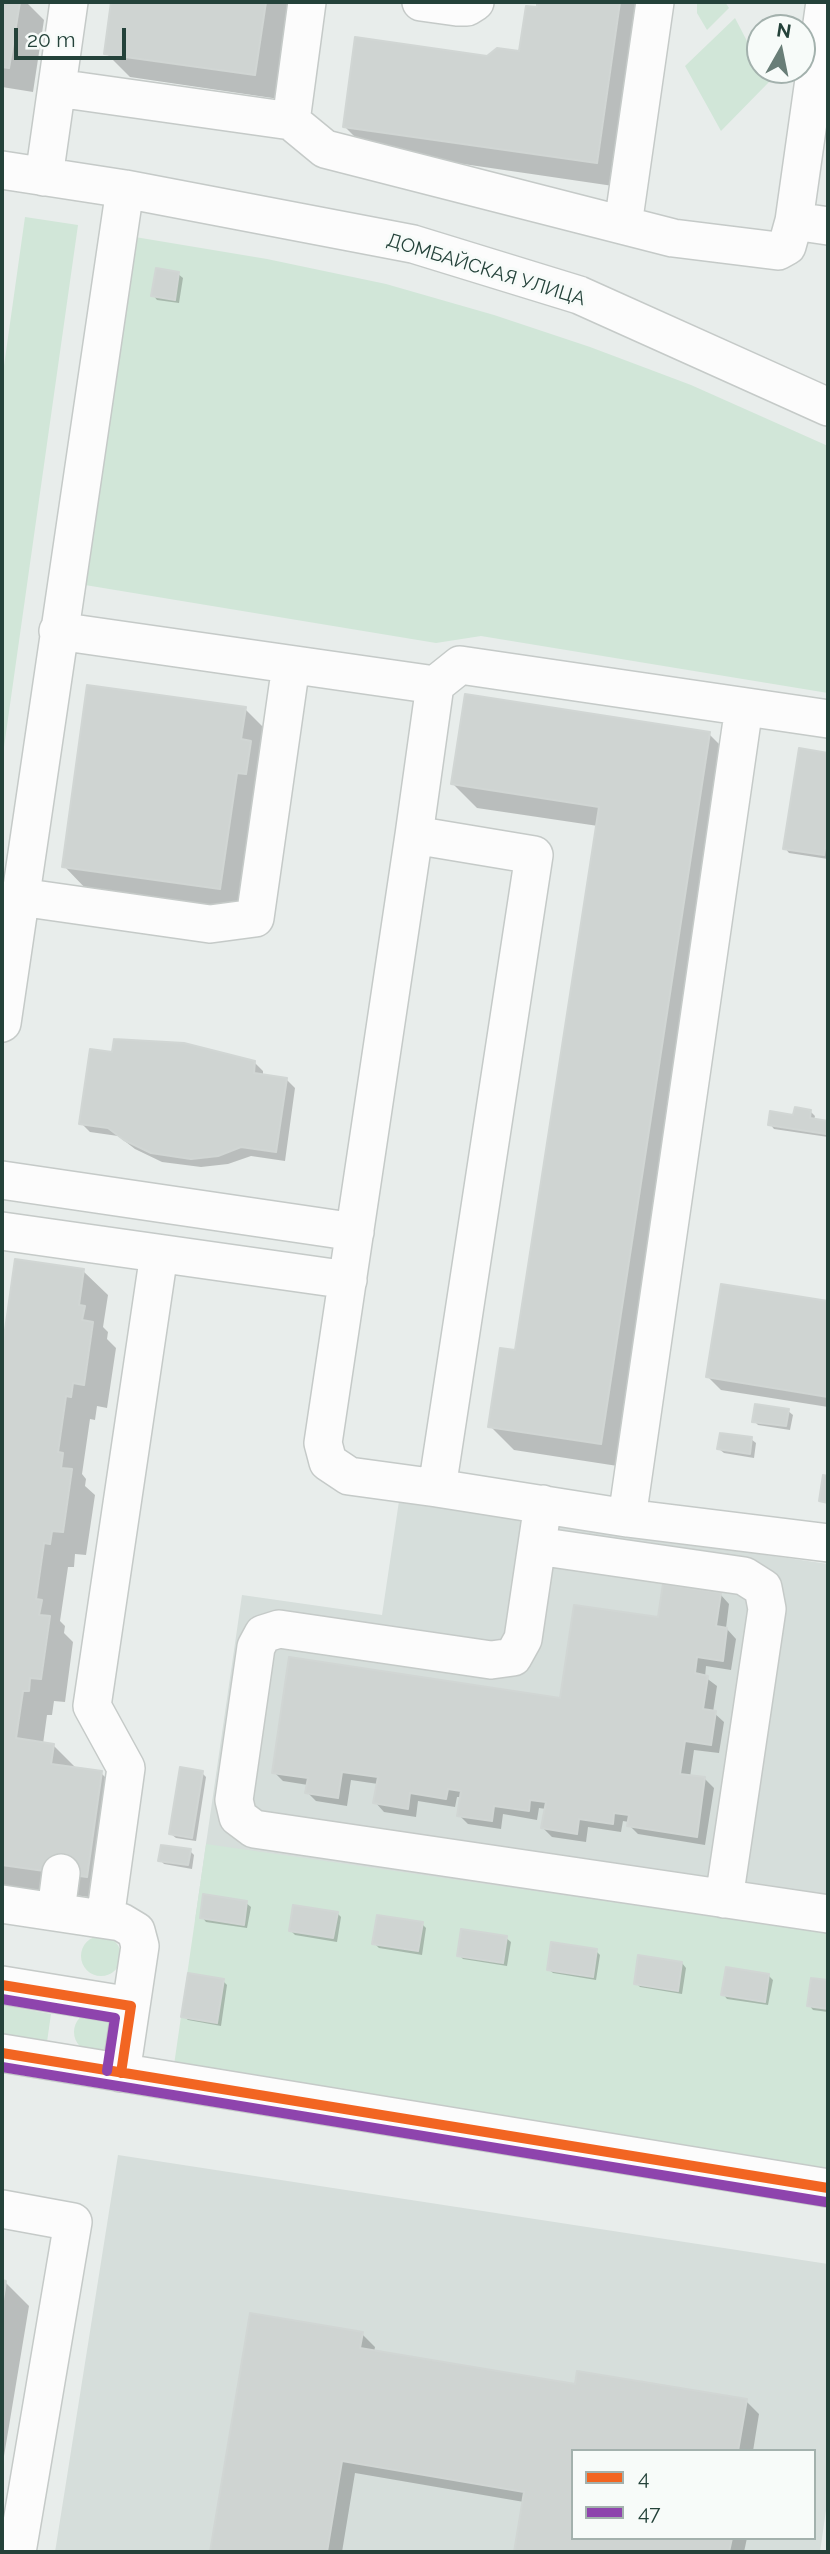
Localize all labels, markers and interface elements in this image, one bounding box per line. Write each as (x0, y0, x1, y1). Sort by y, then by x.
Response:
scale bar (18, 14, 130, 58)
north arrow (746, 14, 816, 84)
text: N (775, 18, 793, 42)
text: 20 m (27, 27, 75, 52)
street label: ДОМБАЙСКАЯ УЛИЦА (384, 229, 588, 311)
legend (571, 2449, 816, 2540)
text: 4 (638, 2465, 649, 2490)
text: 47 (638, 2500, 661, 2525)

